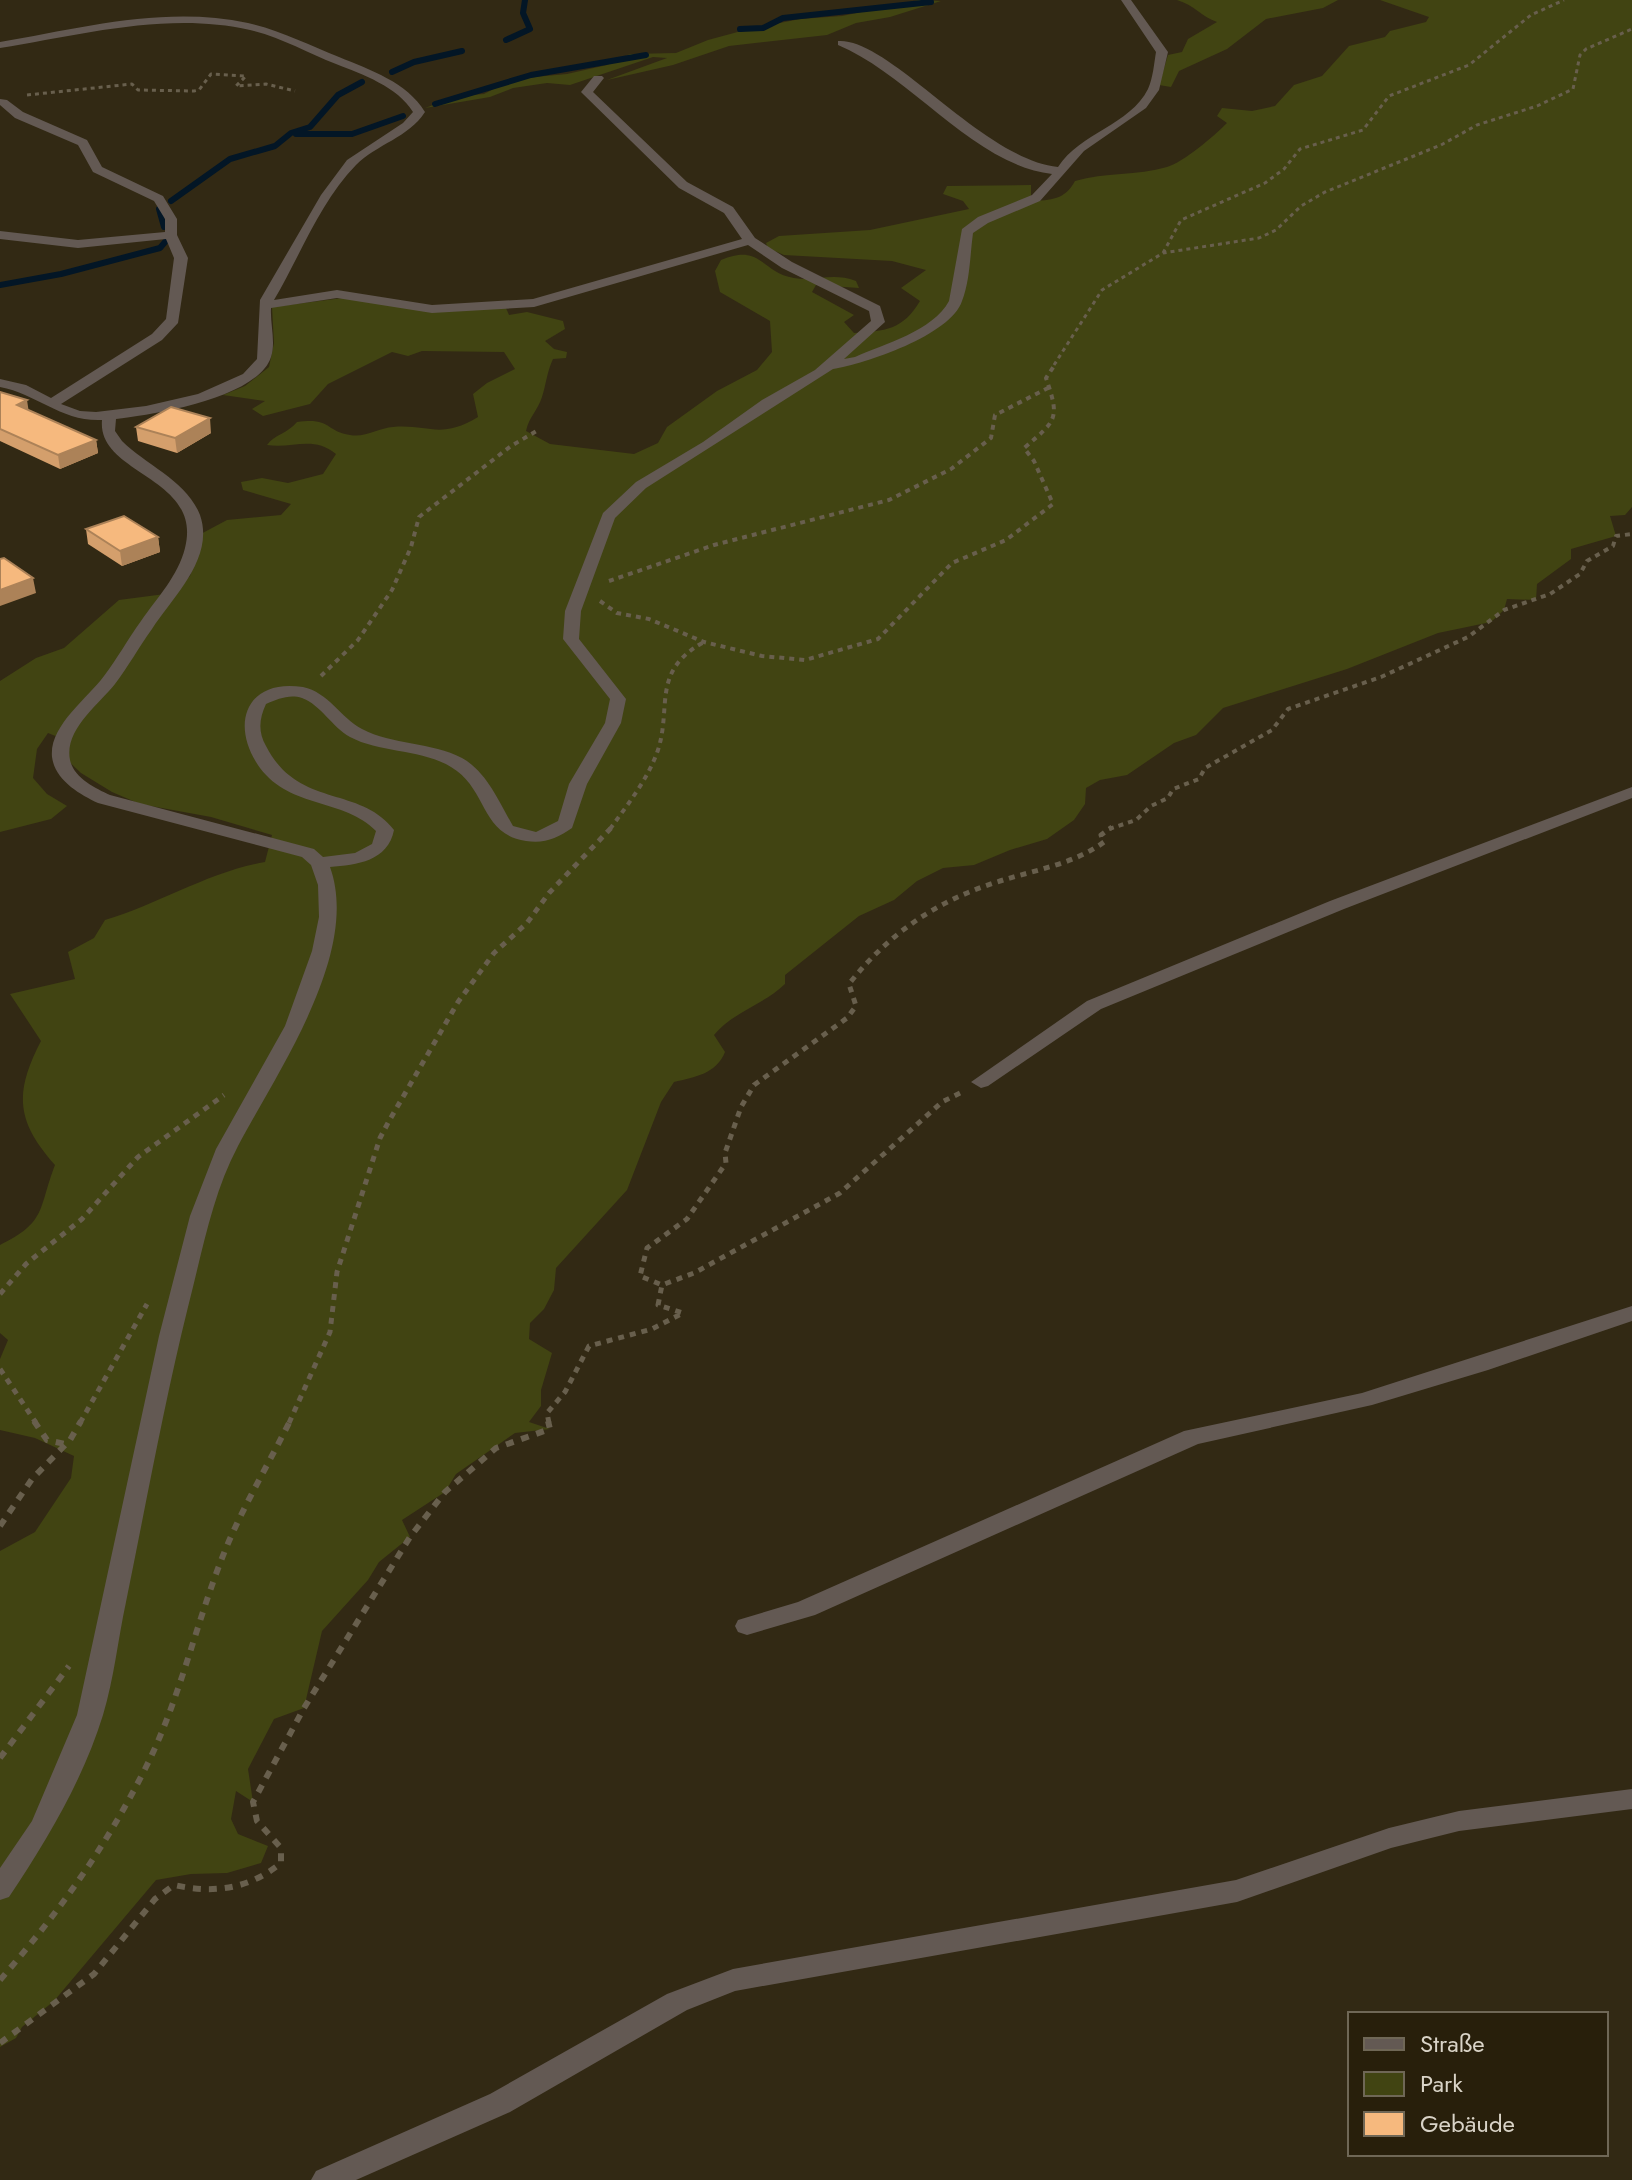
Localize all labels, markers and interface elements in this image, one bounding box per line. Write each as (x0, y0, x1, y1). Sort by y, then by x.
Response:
legend (1348, 2012, 1608, 2156)
text: Straße (1420, 2026, 1485, 2061)
text: Park (1420, 2066, 1463, 2101)
text: Gebäude (1420, 2106, 1515, 2141)

